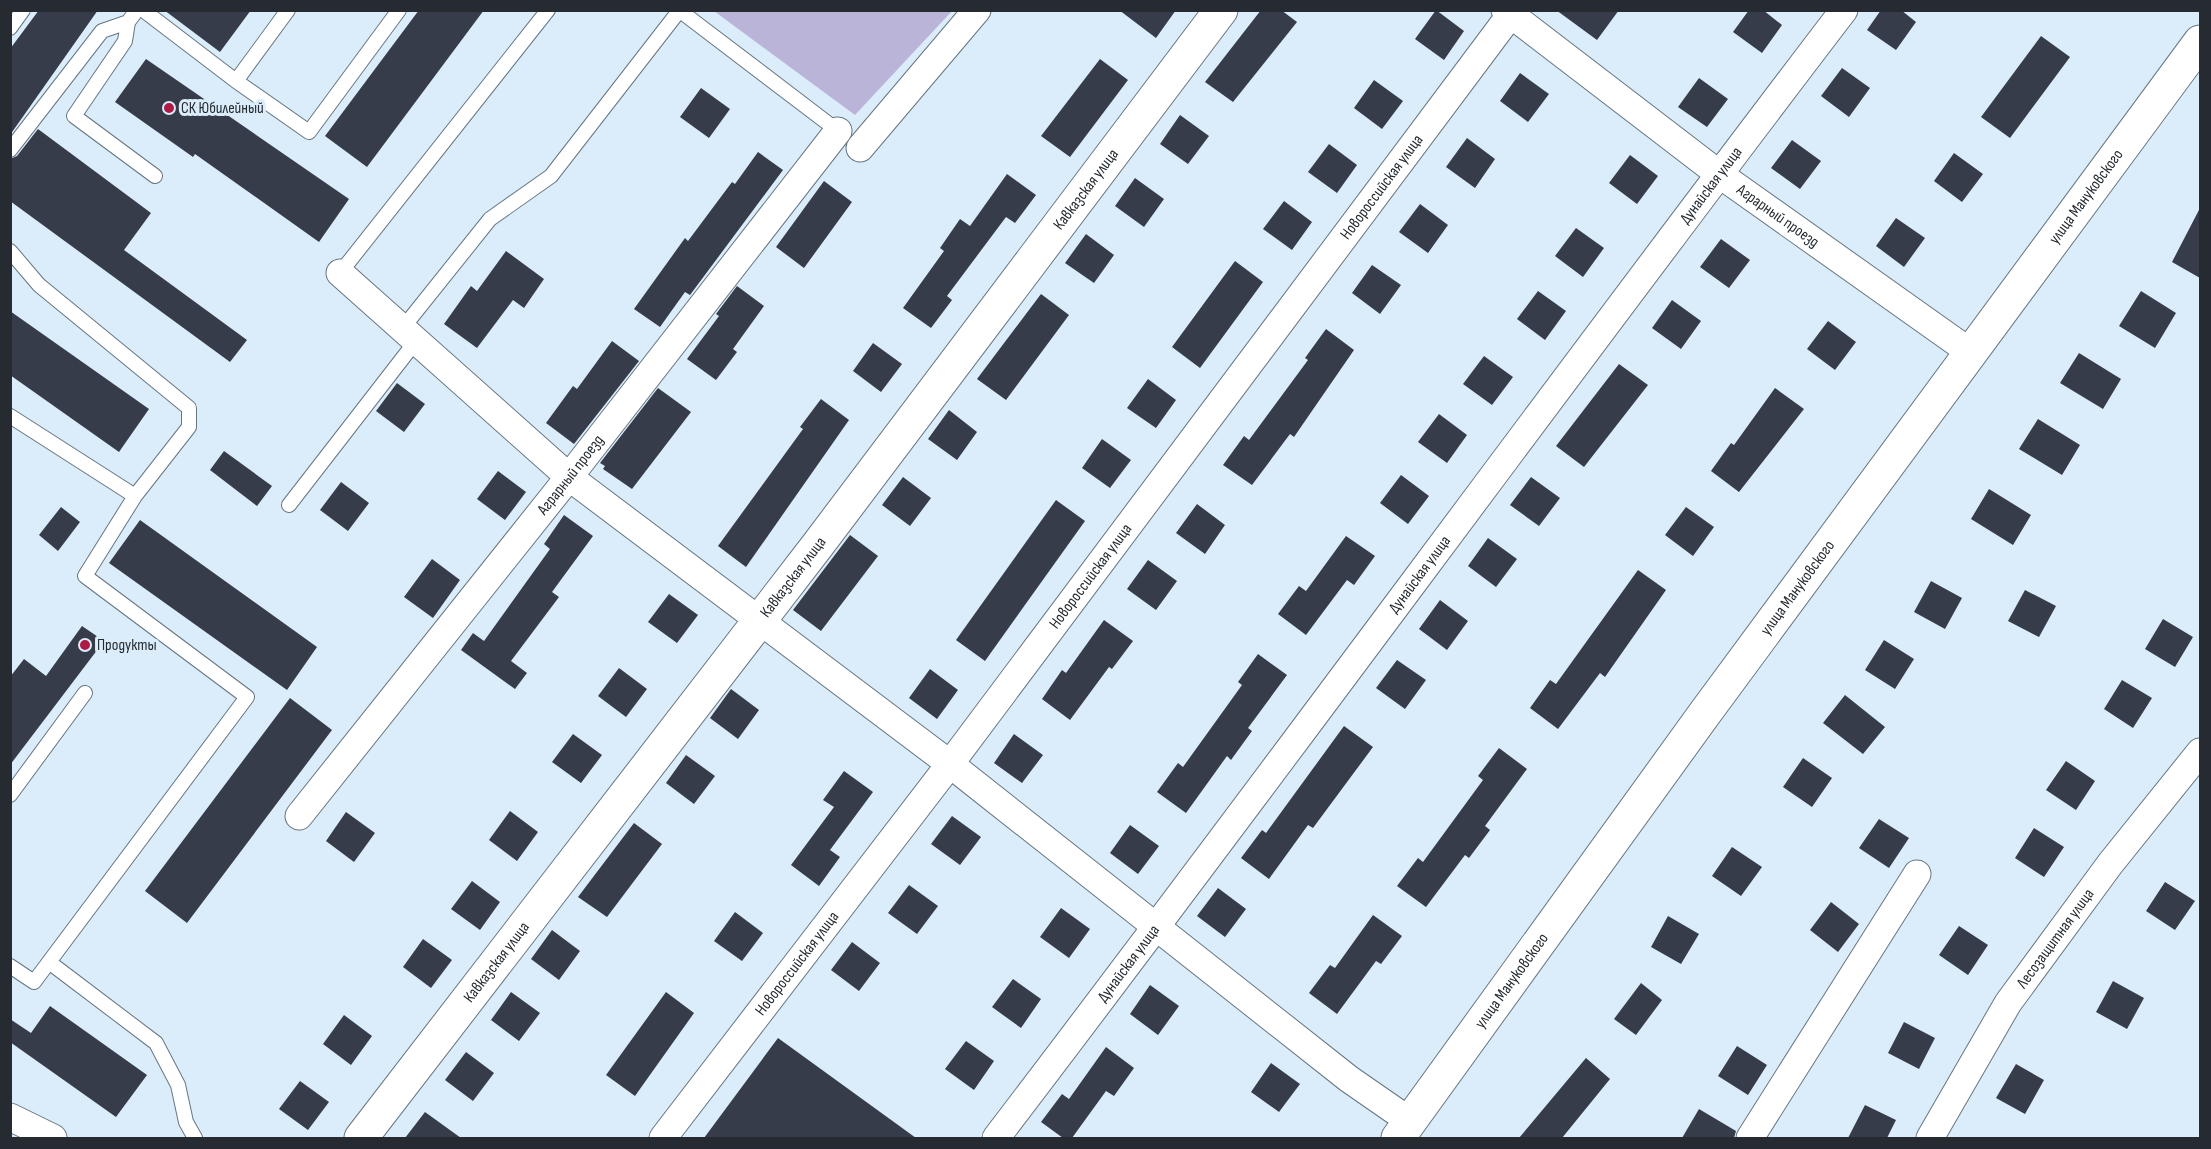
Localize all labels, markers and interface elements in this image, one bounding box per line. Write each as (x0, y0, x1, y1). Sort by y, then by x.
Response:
place label: СК Юбилейный (181, 99, 264, 118)
marker: СК Юбилейный (162, 101, 176, 115)
street label: Новороссийская улица (1336, 131, 1427, 243)
street label: Дунайская улица (1676, 143, 1746, 228)
street label: Кавказская улица (1049, 145, 1123, 234)
street label: улица Мануковского (2045, 145, 2127, 248)
street label: Аграрный проезд (1732, 180, 1823, 252)
street label: Аграрный проезд (533, 431, 608, 519)
street label: Новороссийская улица (1045, 520, 1136, 632)
street label: Дунайская улица (1385, 532, 1455, 617)
street label: Кавказская улица (756, 533, 830, 621)
street label: улица Мануковского (1756, 537, 1839, 639)
place label: Продукты (97, 636, 157, 655)
marker: Продукты (78, 638, 92, 652)
street label: Лесозащитная улица (2012, 885, 2098, 993)
street label: Новороссийская улица (751, 908, 843, 1019)
street label: Кавказская улица (459, 918, 533, 1006)
street label: Дунайская улица (1093, 921, 1164, 1006)
street label: улица Мануковского (1471, 929, 1552, 1032)

